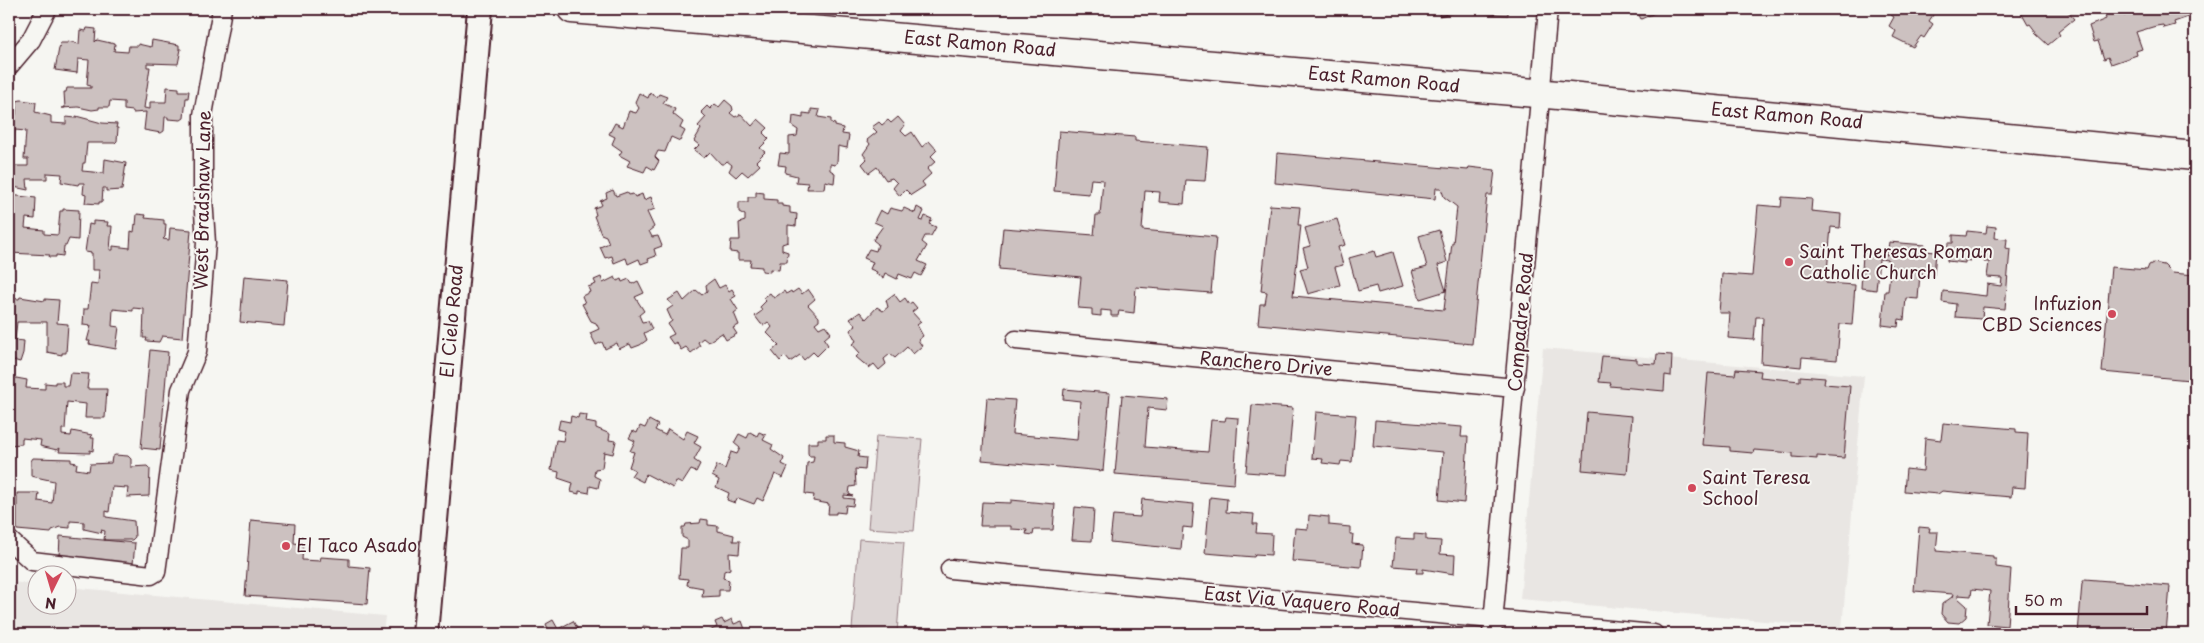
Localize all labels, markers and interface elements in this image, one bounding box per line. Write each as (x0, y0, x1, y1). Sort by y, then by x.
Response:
street label: East Ramon Road (903, 22, 1057, 63)
street label: East Ramon Road (1307, 58, 1461, 99)
street label: East Ramon Road (1710, 94, 1864, 135)
street label: West Bradshaw Lane (186, 110, 217, 290)
place label: Saint Theresas Roman Catholic Church (1799, 237, 1993, 285)
street label: Compadre Road (1500, 251, 1539, 393)
marker: Saint Theresas Roman Catholic Church (1783, 256, 1795, 268)
street label: El Cielo Road (432, 263, 469, 379)
place label: Infuzion CBD Sciences (1982, 289, 2102, 337)
marker: Infuzion CBD Sciences (2106, 308, 2118, 320)
street label: Ranchero Drive (1198, 343, 1334, 382)
place label: Saint Teresa School (1702, 463, 1811, 511)
marker: Saint Teresa School (1686, 482, 1698, 494)
place label: El Taco Asado (296, 531, 417, 558)
marker: El Taco Asado (280, 540, 292, 552)
north arrow (28, 566, 78, 616)
street label: East Via Vaquero Road (1203, 578, 1401, 623)
scale bar (2016, 583, 2148, 615)
text: 50 m (2024, 588, 2063, 611)
text: N (44, 593, 57, 614)

